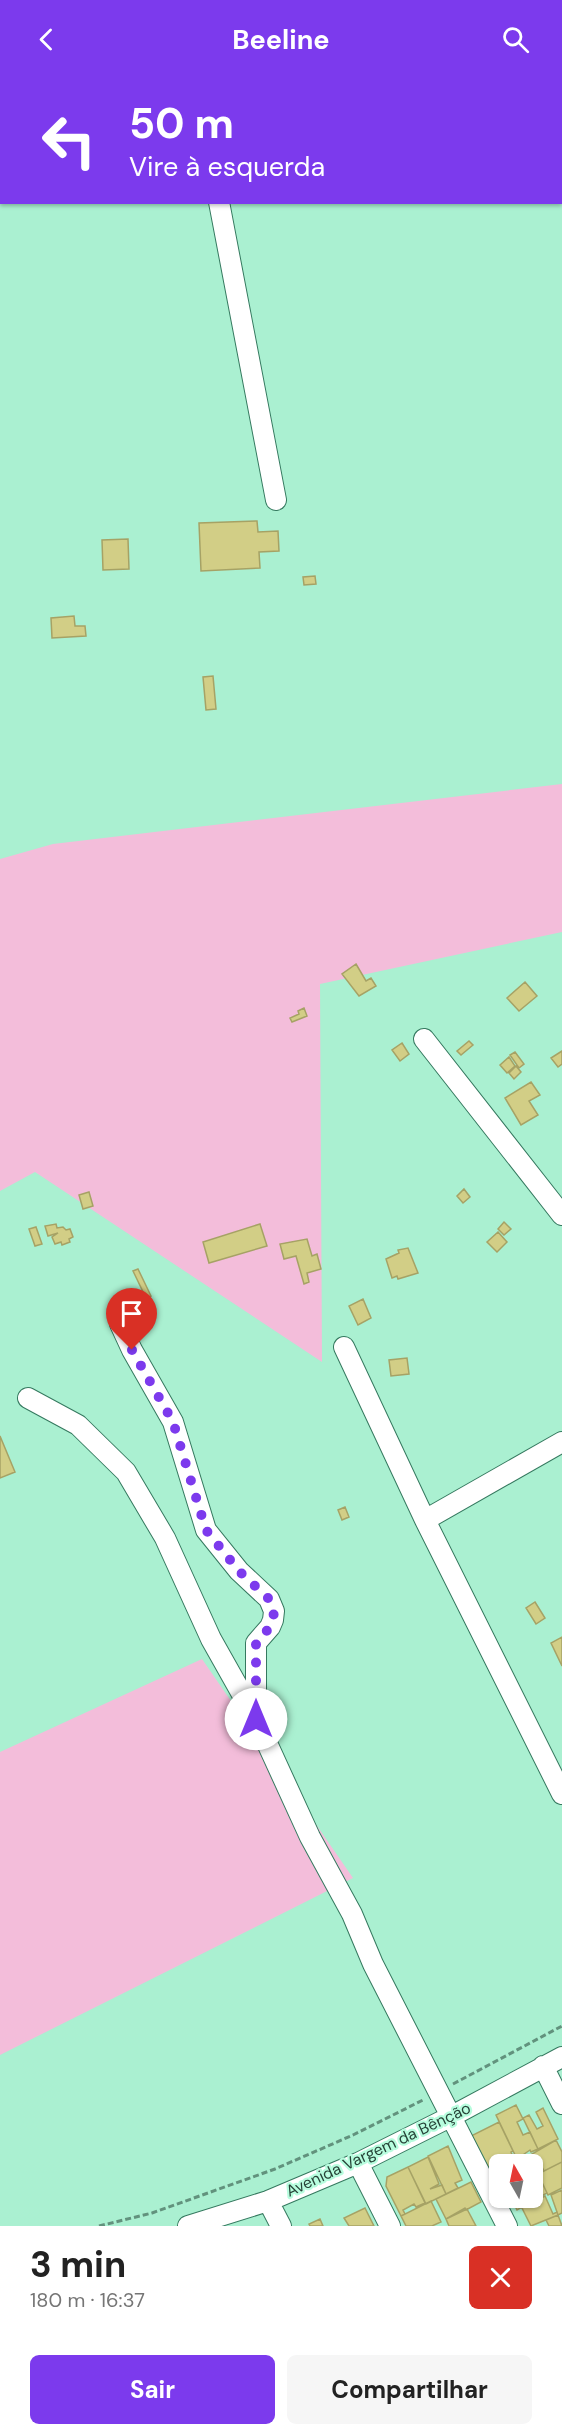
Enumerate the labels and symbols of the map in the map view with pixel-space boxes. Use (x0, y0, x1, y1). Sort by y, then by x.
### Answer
pin (106, 1288, 157, 1350)
position arrow (224, 1687, 288, 1751)
street label: Avenida Vargem da Bênção (282, 2097, 474, 2202)
north arrow (489, 2154, 543, 2208)

